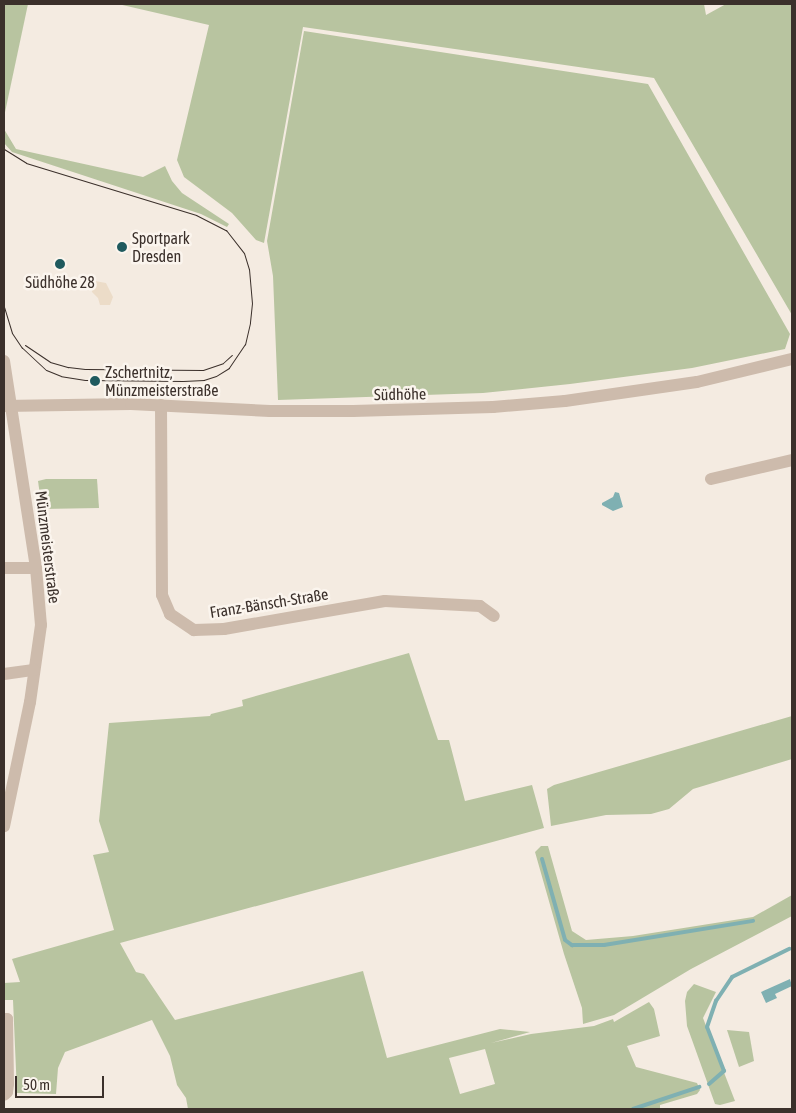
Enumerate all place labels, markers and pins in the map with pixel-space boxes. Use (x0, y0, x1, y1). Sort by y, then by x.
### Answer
place label: Sportpark Dresden (132, 228, 190, 266)
marker: Sportpark Dresden (116, 241, 128, 253)
marker: Südhöhe 28 (54, 258, 66, 270)
place label: Südhöhe 28 (25, 272, 95, 292)
place label: Zschertnitz, Münzmeisterstraße (105, 362, 218, 400)
marker: Zschertnitz, Münzmeisterstraße (89, 375, 101, 387)

